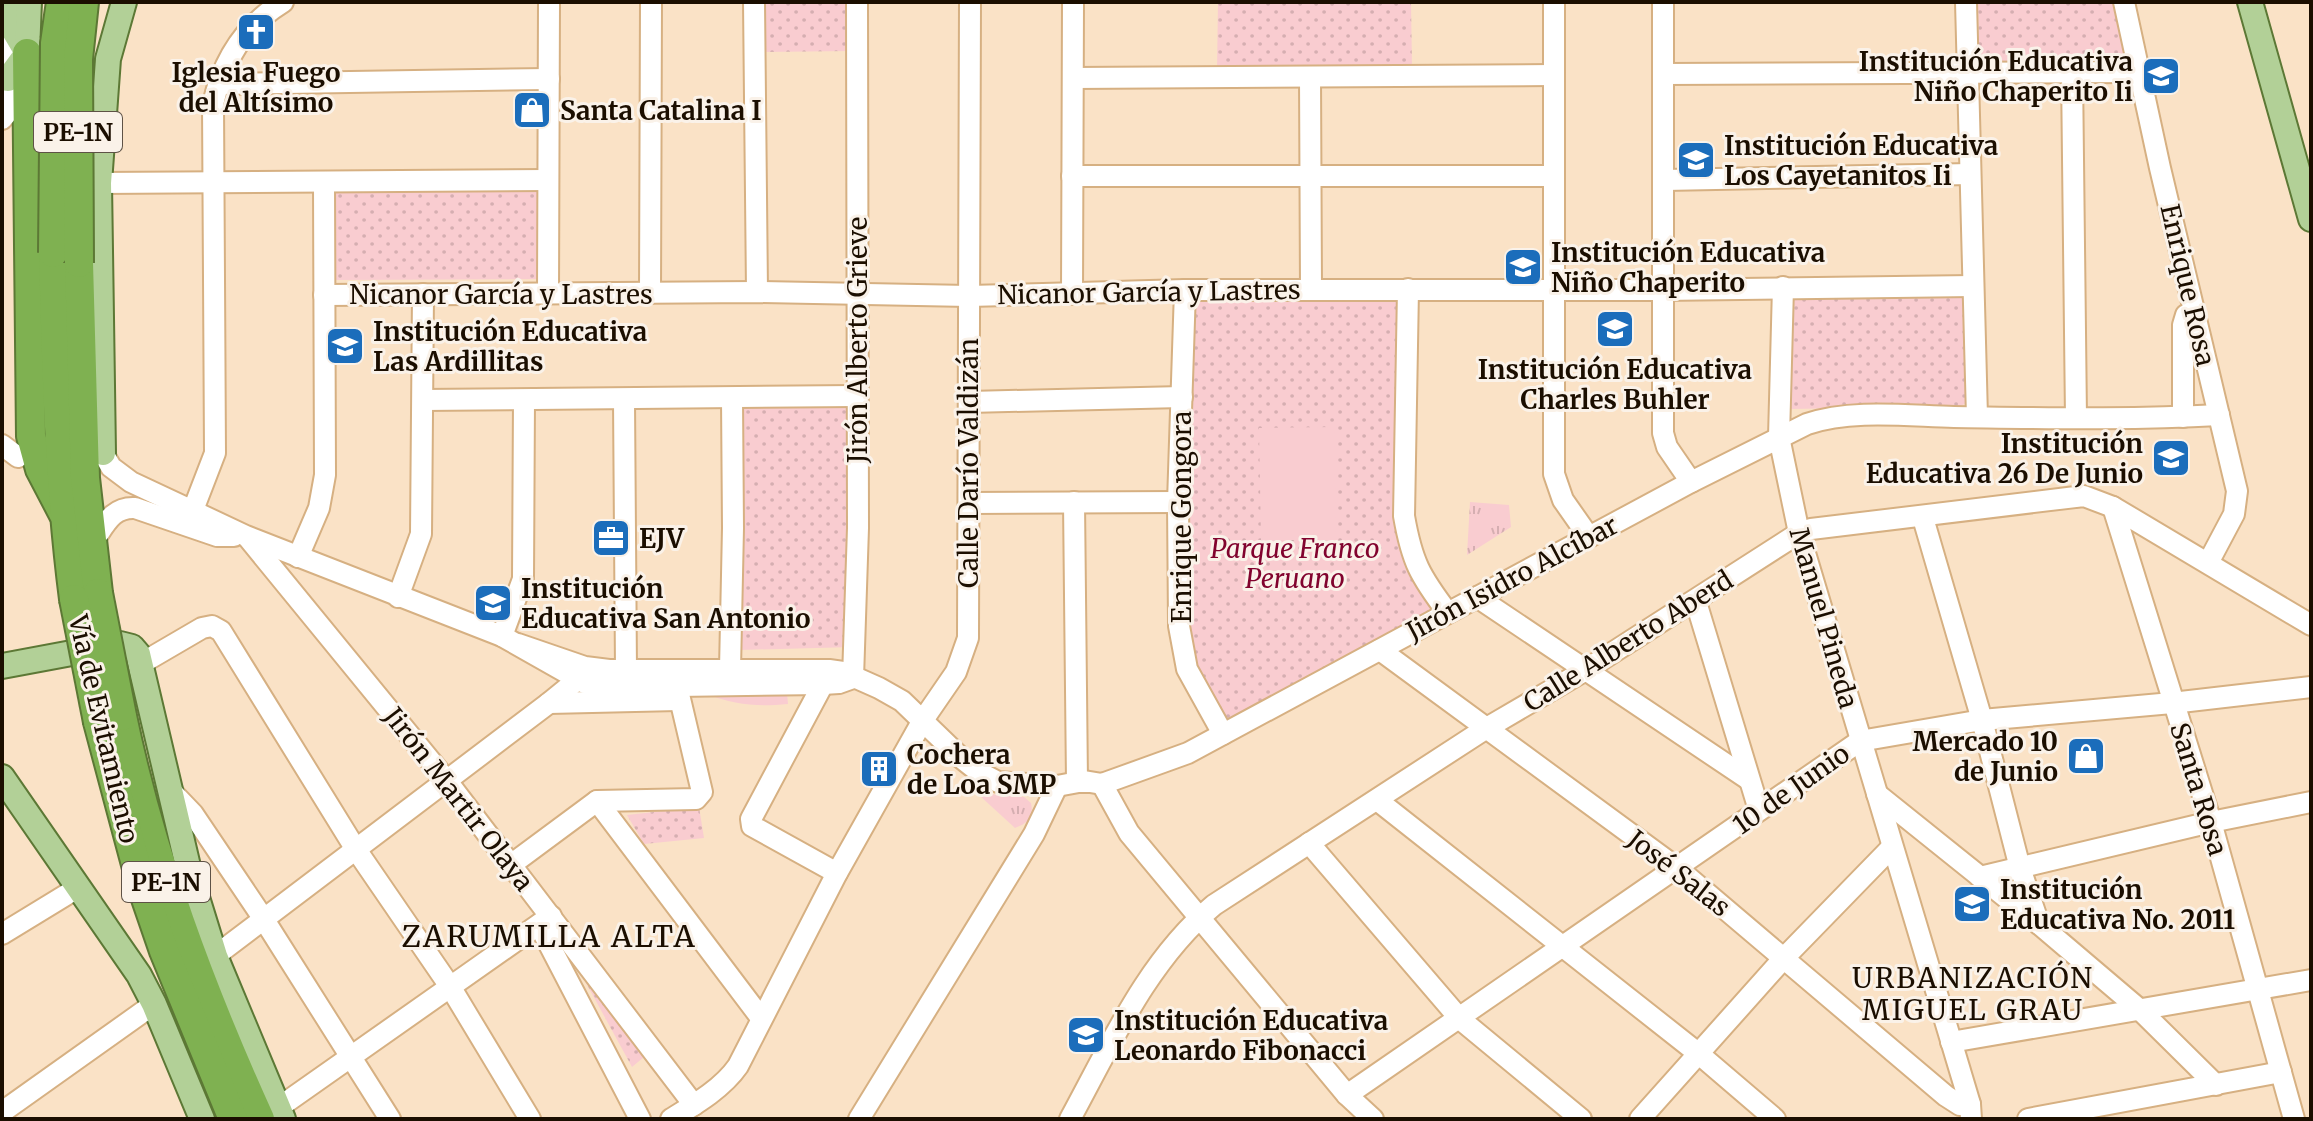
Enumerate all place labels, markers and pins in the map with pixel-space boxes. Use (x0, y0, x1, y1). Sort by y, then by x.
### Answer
church icon: Iglesia Fuego del Altísimo (235, 11, 277, 53)
place label: Institución Educativa Niño Chaperito Ii (1859, 45, 2133, 108)
school or university icon: Institución Educativa Niño Chaperito Ii (2140, 55, 2182, 97)
place label: Iglesia Fuego del Altísimo (171, 56, 341, 119)
shop icon: Santa Catalina I (511, 89, 553, 131)
place label: Santa Catalina I (560, 94, 762, 127)
place label: Institución Educativa Los Cayetanitos Ii (1724, 129, 1998, 192)
school or university icon: Institución Educativa Los Cayetanitos Ii (1675, 139, 1717, 181)
place label: Institución Educativa Niño Chaperito (1551, 236, 1825, 299)
school or university icon: Institución Educativa Niño Chaperito (1502, 246, 1544, 288)
school or university icon: Institución Educativa Charles Buhler (1594, 308, 1636, 350)
place label: Institución Educativa Las Ardillitas (373, 315, 647, 378)
school or university icon: Institución Educativa Las Ardillitas (324, 325, 366, 367)
place label: Institución Educativa Charles Buhler (1478, 353, 1752, 416)
place label: Institución Educativa 26 De Junio (1866, 427, 2143, 490)
school or university icon: Institución Educativa 26 De Junio (2150, 437, 2192, 479)
office icon: EJV (590, 517, 632, 559)
place label: EJV (639, 522, 685, 555)
place label: Institución Educativa San Antonio (521, 572, 810, 635)
school or university icon: Institución Educativa San Antonio (472, 582, 514, 624)
place label: Mercado 10 de Junio (1912, 725, 2058, 788)
shop icon: Mercado 10 de Junio (2065, 735, 2107, 777)
place label: Cochera de Loa SMP (907, 738, 1056, 801)
building icon: Cochera de Loa SMP (858, 748, 900, 790)
place label: Institución Educativa No. 2011 (2000, 873, 2235, 936)
school or university icon: Institución Educativa No. 2011 (1951, 883, 1993, 925)
place label: Institución Educativa Leonardo Fibonacci (1114, 1004, 1388, 1067)
school or university icon: Institución Educativa Leonardo Fibonacci (1065, 1014, 1107, 1056)

